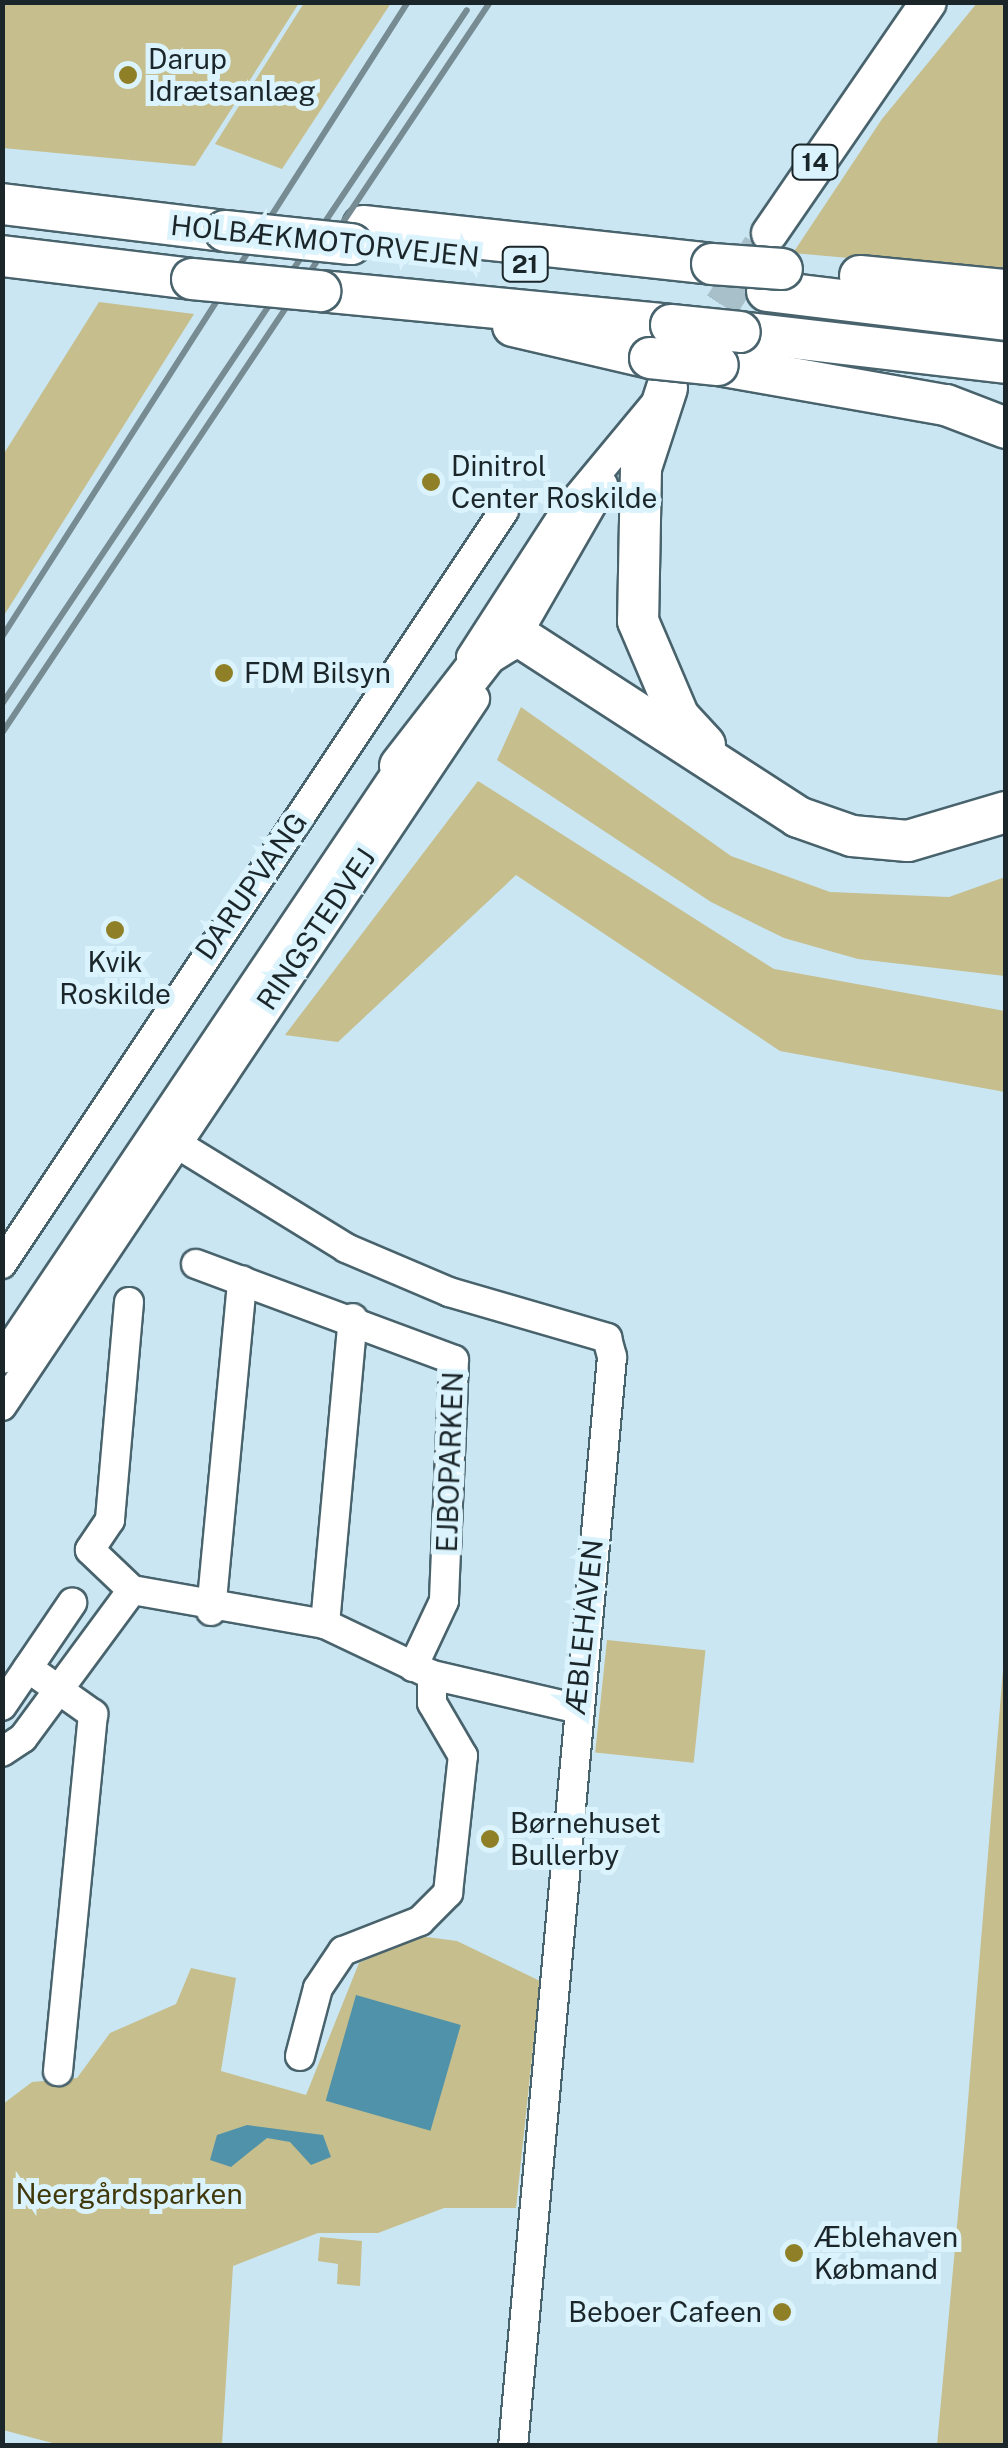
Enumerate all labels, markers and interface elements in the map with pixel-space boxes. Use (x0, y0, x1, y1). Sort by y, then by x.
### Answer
place label: Darup Idrætsanlæg (148, 42, 316, 108)
marker: Darup Idrætsanlæg (117, 64, 139, 86)
road number: 14 (790, 142, 840, 182)
street label: HOLBÆKMOTORVEJEN (169, 208, 481, 274)
road number: 21 (500, 244, 550, 284)
place label: Dinitrol Center Roskilde (451, 449, 657, 515)
marker: Dinitrol Center Roskilde (420, 471, 442, 493)
place label: FDM Bilsyn (244, 656, 391, 690)
marker: FDM Bilsyn (213, 662, 235, 684)
street label: DARUPVANG (188, 806, 314, 966)
street label: RINGSTEDVEJ (250, 842, 382, 1016)
marker: Kvik Roskilde (104, 919, 126, 941)
place label: Kvik Roskilde (59, 945, 171, 1011)
street label: EJBOPARKEN (430, 1371, 470, 1553)
street label: ÆBLEHAVEN (558, 1538, 610, 1716)
place label: Børnehuset Bullerby (510, 1806, 661, 1872)
marker: Børnehuset Bullerby (479, 1828, 501, 1850)
park label: Neergårdsparken (15, 2177, 243, 2211)
place label: Æblehaven Købmand (814, 2220, 958, 2286)
marker: Æblehaven Købmand (783, 2242, 805, 2264)
place label: Beboer Cafeen (568, 2295, 762, 2329)
marker: Beboer Cafeen (771, 2301, 793, 2323)

